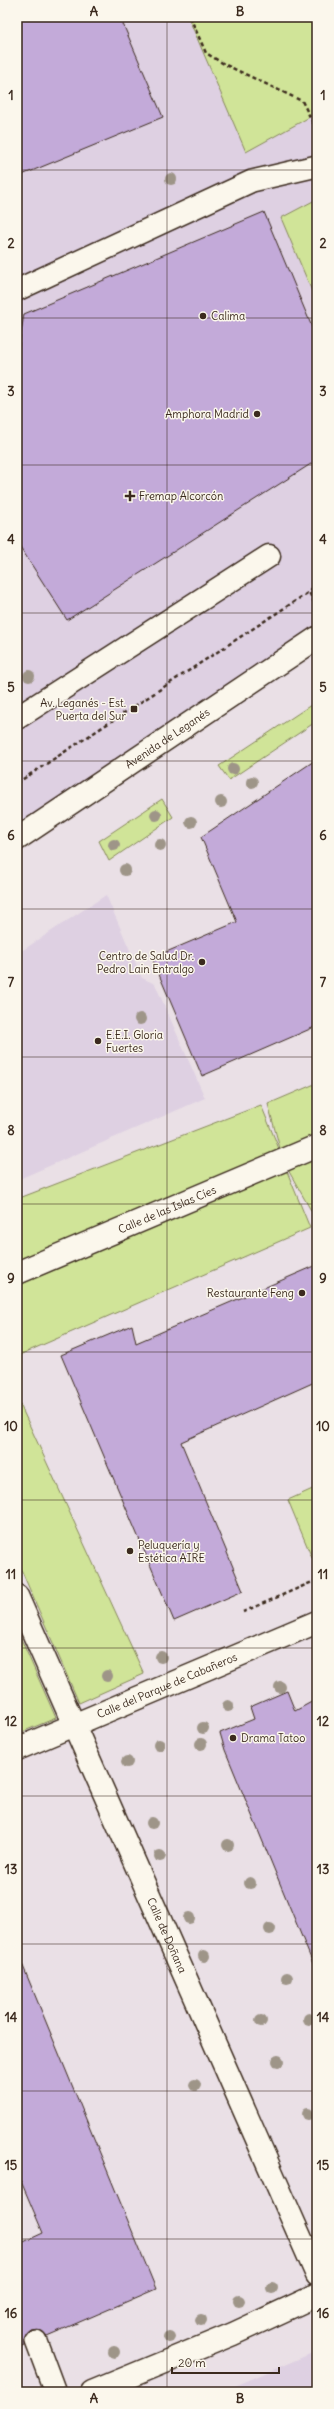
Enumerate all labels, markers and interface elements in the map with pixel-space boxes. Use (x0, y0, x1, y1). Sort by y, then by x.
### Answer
text: A (90, 3, 99, 20)
text: B (236, 3, 245, 20)
text: 1 (8, 87, 14, 104)
text: 1 (320, 87, 326, 104)
text: 2 (7, 235, 15, 252)
text: 2 (319, 235, 327, 252)
place label: Calima (211, 309, 245, 323)
marker: Calima (198, 311, 208, 321)
text: 3 (7, 383, 15, 400)
text: 3 (319, 383, 327, 400)
place label: Amphora Madrid (165, 407, 250, 421)
marker: Amphora Madrid (252, 409, 262, 419)
place label: Fremap Alcorcón (139, 489, 223, 503)
marker: Fremap Alcorcón (124, 490, 136, 502)
text: 4 (7, 531, 15, 548)
text: 4 (319, 531, 327, 548)
text: 5 (7, 679, 15, 696)
text: 5 (319, 679, 327, 696)
place label: Av. Leganés - Est. Puerta del Sur (40, 696, 126, 723)
marker: Av. Leganés - Est. Puerta del Sur (129, 704, 139, 714)
street label: Avenida de Leganés (122, 705, 212, 772)
text: 6 (7, 827, 15, 844)
text: 6 (319, 827, 327, 844)
place label: Centro de Salud Dr. Pedro Lain Entralgo (97, 949, 194, 976)
marker: Centro de Salud Dr. Pedro Lain Entralgo (197, 957, 207, 967)
text: 7 (8, 974, 15, 991)
text: 7 (320, 974, 327, 991)
place label: E.E.I. Gloria Fuertes (106, 1028, 163, 1055)
marker: E.E.I. Gloria Fuertes (93, 1036, 103, 1046)
text: 8 (7, 1122, 15, 1139)
text: 8 (319, 1122, 327, 1139)
street label: Calle de las Islas Cíes (116, 1183, 218, 1236)
text: 9 (7, 1270, 15, 1287)
text: 9 (319, 1270, 327, 1287)
place label: Restaurante Feng (207, 1286, 294, 1300)
marker: Restaurante Feng (297, 1288, 307, 1298)
text: 10 (4, 1418, 18, 1435)
text: 10 (316, 1418, 330, 1435)
place label: Peluquería y Estética AIRE (138, 1538, 205, 1565)
marker: Peluquería y Estética AIRE (125, 1546, 135, 1556)
text: 11 (6, 1566, 16, 1583)
text: 11 (318, 1566, 328, 1583)
street label: Calle del Parque de Cabañeros (95, 1650, 239, 1721)
text: 12 (5, 1713, 17, 1730)
text: 12 (317, 1713, 329, 1730)
place label: Drama Tatoo (241, 1731, 305, 1745)
marker: Drama Tatoo (228, 1733, 238, 1743)
text: 13 (5, 1861, 17, 1878)
text: 13 (317, 1861, 329, 1878)
street label: Calle de Doñana (144, 1895, 190, 1975)
text: 14 (5, 2009, 18, 2026)
text: 14 (317, 2009, 330, 2026)
text: 15 (5, 2157, 18, 2174)
text: 15 (317, 2157, 330, 2174)
text: 16 (5, 2305, 18, 2322)
text: 16 (317, 2305, 330, 2322)
scale bar (172, 2349, 279, 2375)
text: 20 m (178, 2355, 206, 2370)
text: A (90, 2390, 99, 2407)
text: B (236, 2390, 245, 2407)

